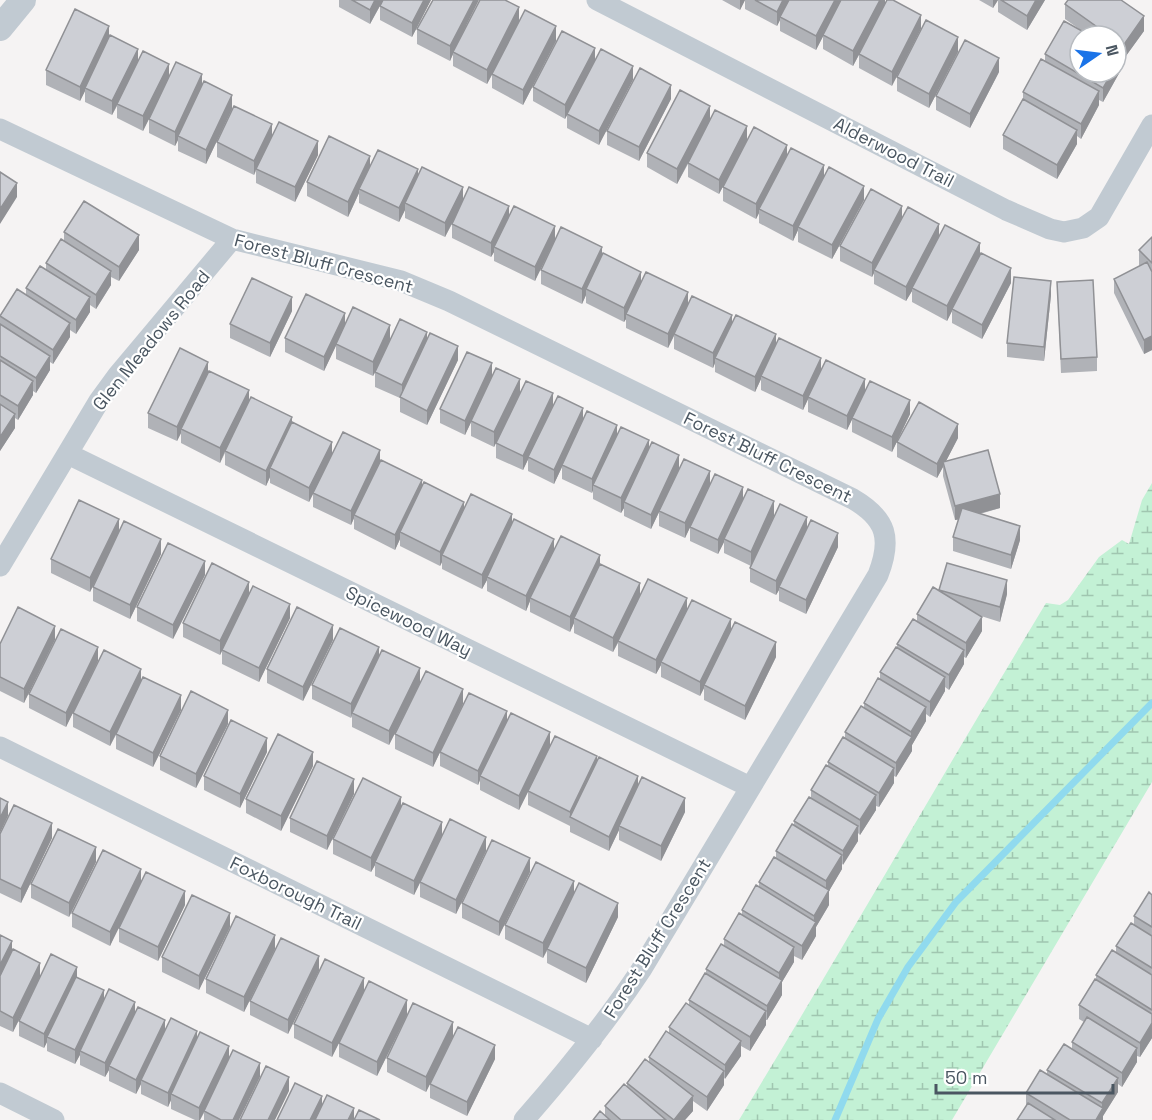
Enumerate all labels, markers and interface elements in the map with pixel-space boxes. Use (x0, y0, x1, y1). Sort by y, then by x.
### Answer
north arrow (1068, 24, 1128, 84)
text: N (1101, 43, 1124, 58)
street label: Alderwood Trail (830, 112, 958, 192)
street label: Forest Bluff Crescent (232, 228, 416, 298)
street label: Glen Meadows Road (87, 265, 215, 415)
street label: Forest Bluff Crescent (680, 406, 856, 508)
street label: Spicewood Way (342, 581, 476, 661)
street label: Foxborough Trail (226, 851, 366, 935)
street label: Forest Bluff Crescent (598, 854, 716, 1022)
scale bar (936, 1057, 1113, 1095)
text: 50 m (945, 1066, 987, 1089)

